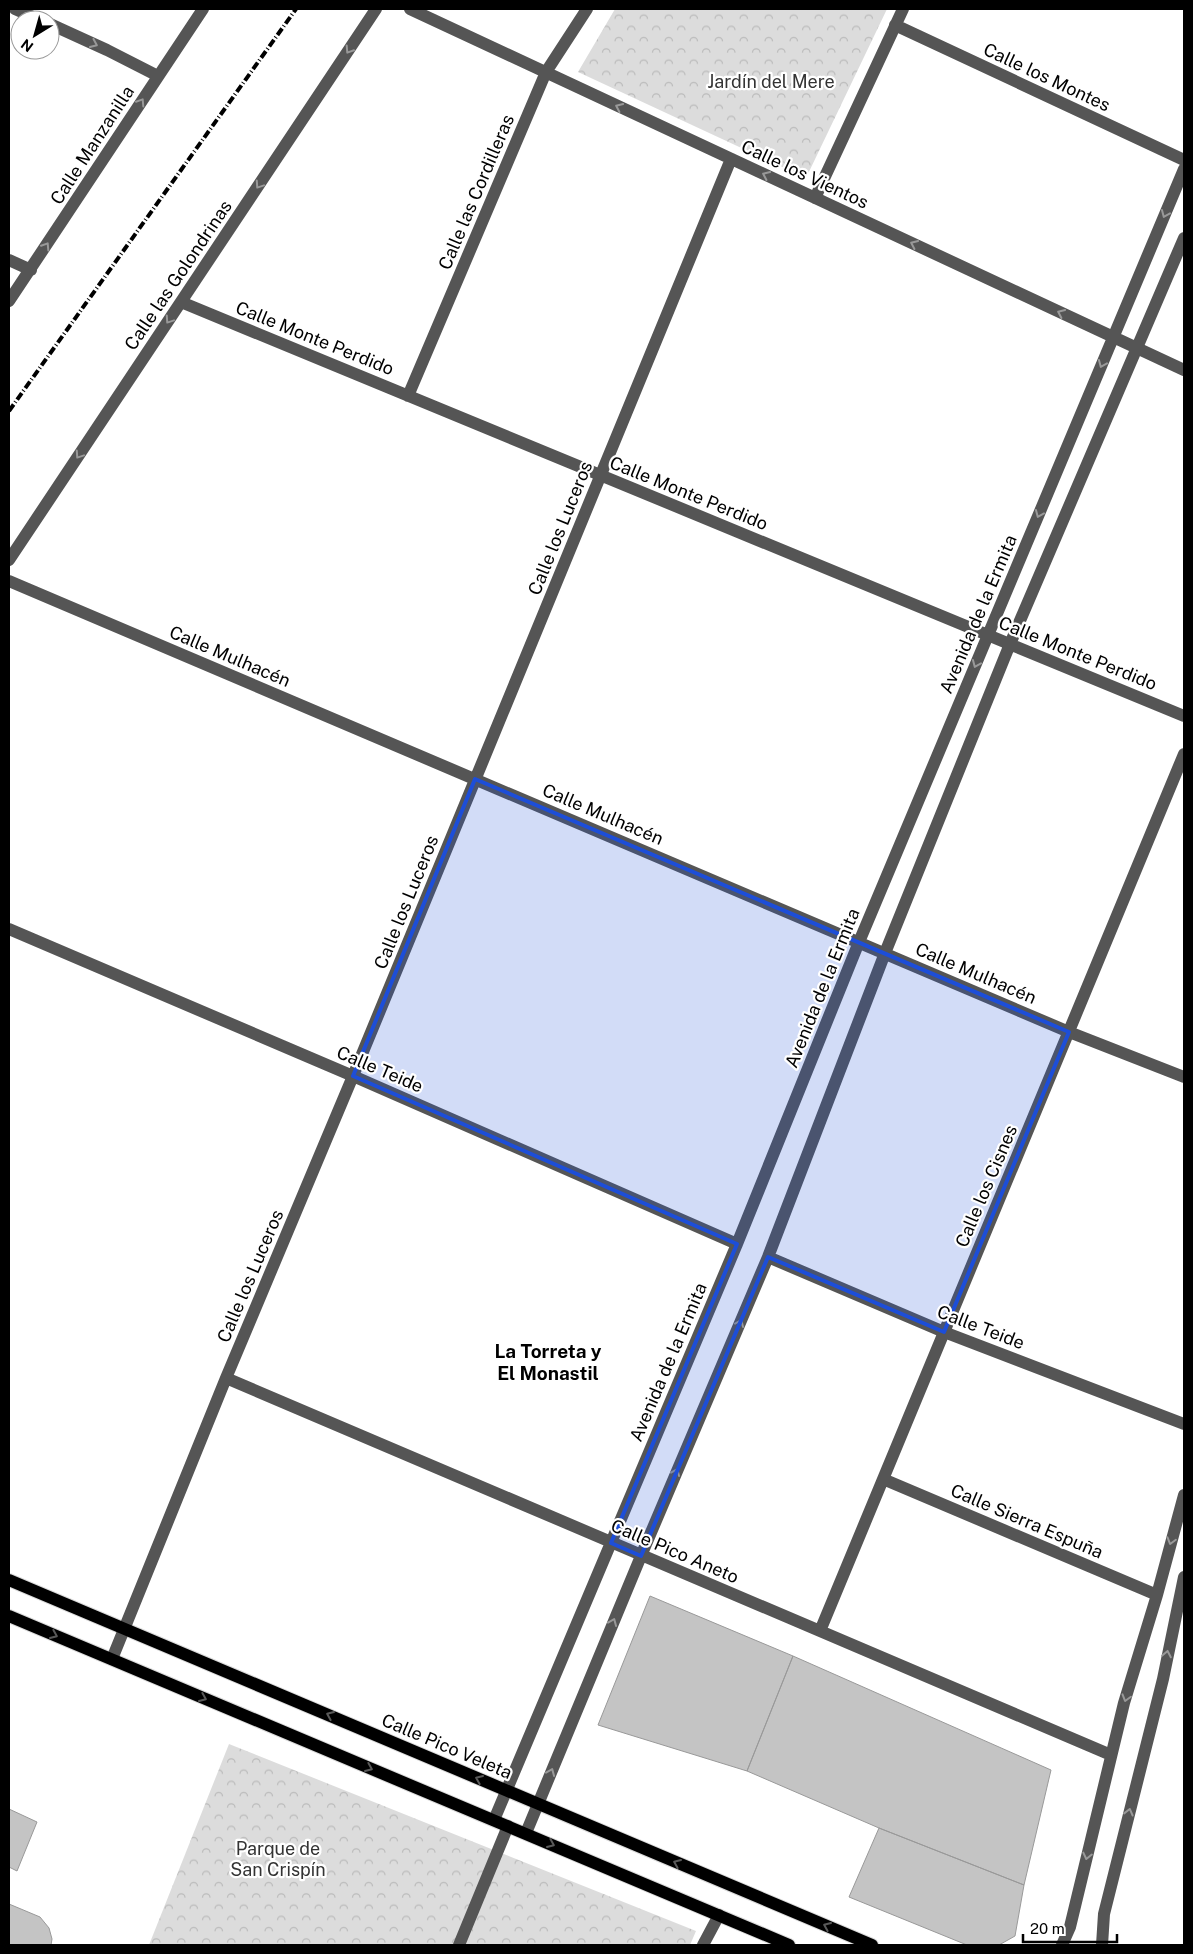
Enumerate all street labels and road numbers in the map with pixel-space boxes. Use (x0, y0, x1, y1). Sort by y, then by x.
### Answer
street label: Calle los Montes (980, 38, 1114, 116)
street label: Calle Manzanilla (46, 82, 138, 208)
street label: Calle las Cordilleras (434, 111, 518, 273)
street label: Calle los Vientos (738, 135, 872, 213)
street label: Calle las Golondrinas (120, 196, 236, 354)
street label: Calle Monte Perdido (233, 297, 397, 379)
street label: Calle Monte Perdido (607, 452, 771, 534)
street label: Calle los Luceros (524, 458, 596, 598)
street label: Avenida de la Ermita (935, 532, 1021, 696)
street label: Calle Monte Perdido (996, 612, 1160, 694)
street label: Calle Mulhacén (166, 621, 294, 691)
street label: Calle Mulhacén (539, 779, 667, 849)
street label: Calle los Luceros (370, 832, 442, 972)
street label: Avenida de la Ermita (780, 905, 864, 1071)
street label: Calle Mulhacén (912, 938, 1040, 1008)
street label: Calle Teide (334, 1041, 426, 1097)
street label: Calle los Cisnes (951, 1122, 1021, 1250)
street label: Calle los Luceros (213, 1206, 287, 1346)
street label: Avenida de la Ermita (625, 1280, 711, 1444)
street label: Calle Teide (934, 1301, 1028, 1353)
street label: Calle Sierra Espuña (948, 1479, 1106, 1563)
street label: Calle Pico Aneto (608, 1515, 742, 1587)
street label: Calle Pico Veleta (379, 1709, 515, 1783)

